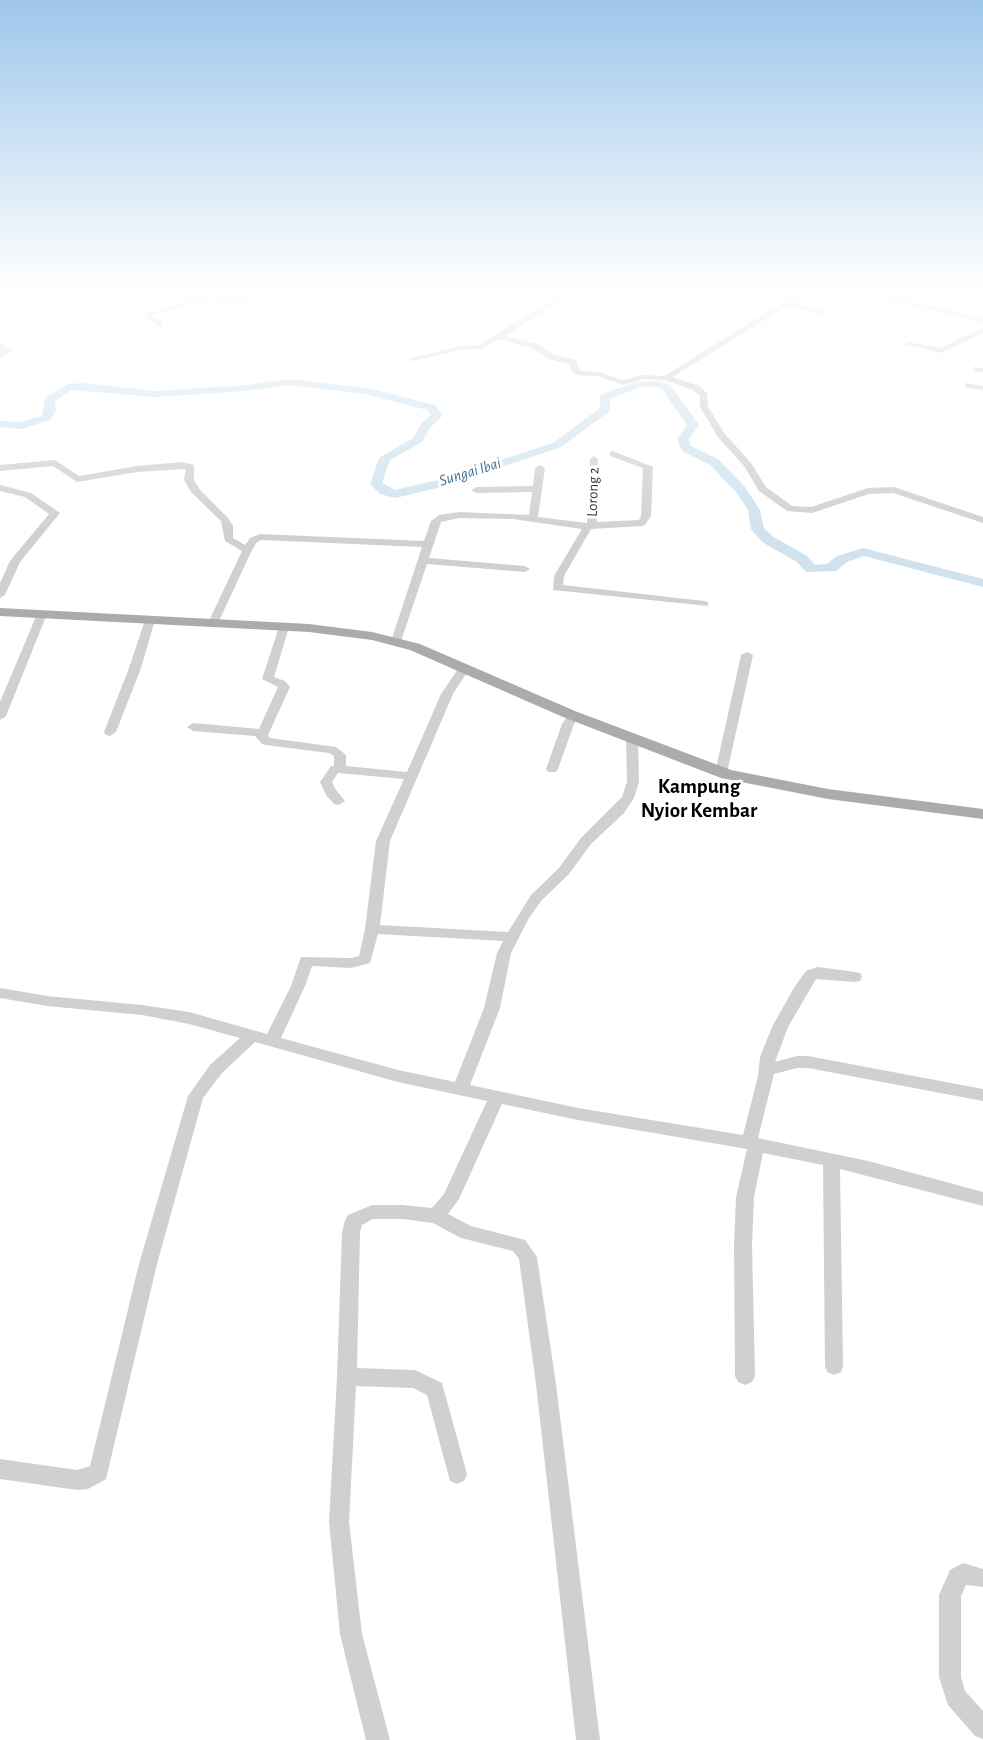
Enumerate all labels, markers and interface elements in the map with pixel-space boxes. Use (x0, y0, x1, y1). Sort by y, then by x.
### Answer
water label: Sungai Ibai (437, 453, 503, 491)
street label: Lorong 2 (583, 467, 603, 517)
district label: Kampung Nyior Kembar (641, 774, 757, 824)

